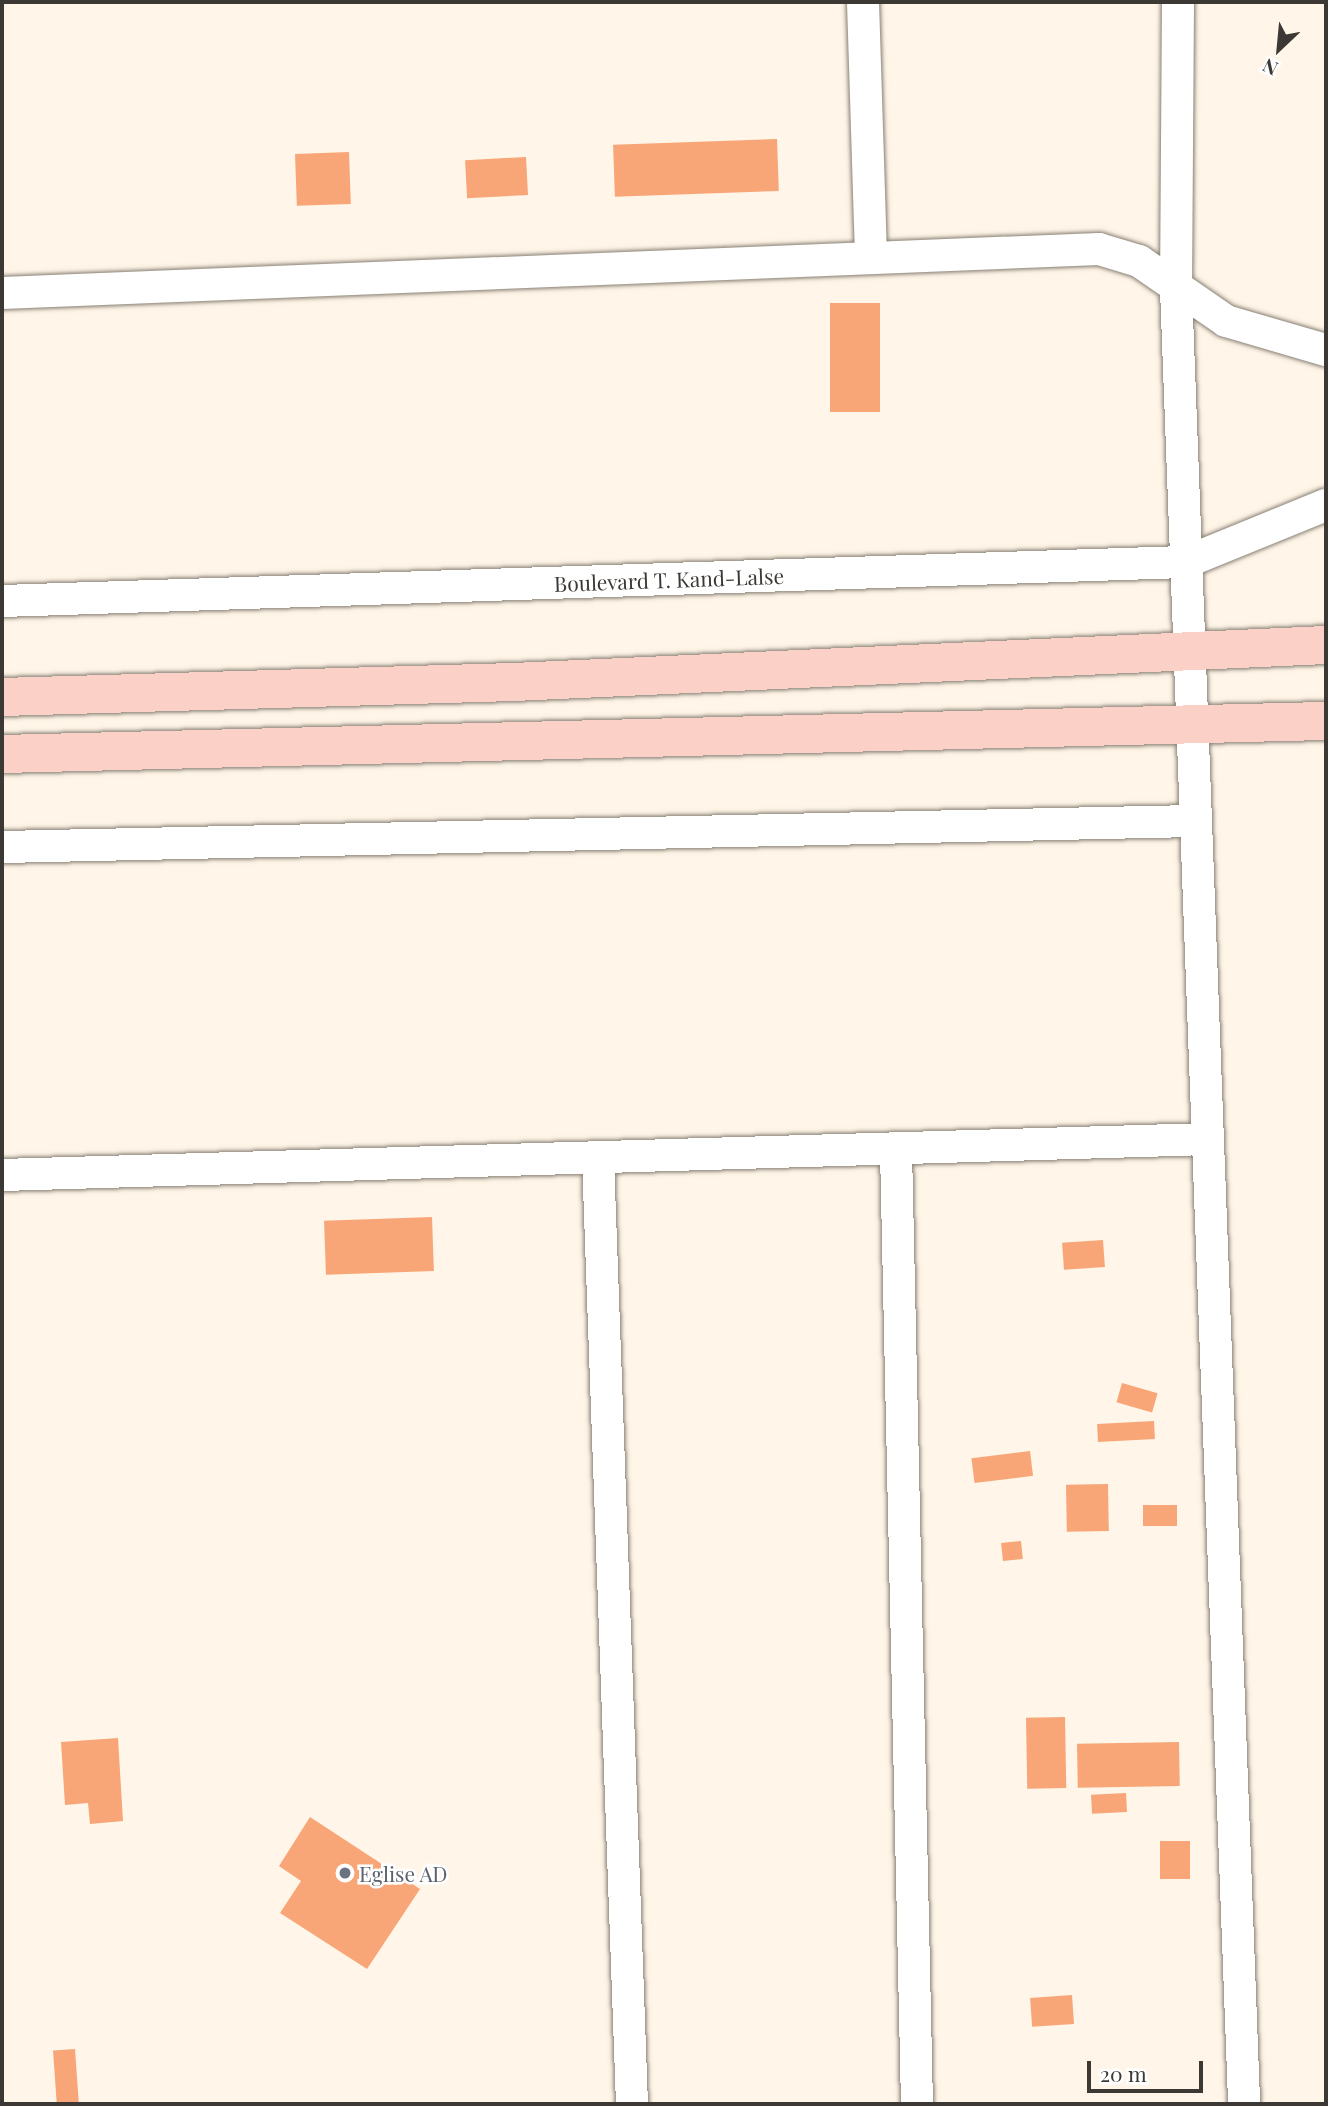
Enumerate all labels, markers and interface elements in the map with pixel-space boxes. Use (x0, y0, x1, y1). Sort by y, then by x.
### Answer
north arrow (1244, 14, 1314, 84)
text: N (1258, 53, 1282, 83)
street label: Boulevard T. Kand-Lalse (553, 562, 785, 596)
place label: Eglise AD (359, 1860, 448, 1886)
marker: Eglise AD (337, 1865, 353, 1881)
scale bar (1090, 2046, 1206, 2090)
text: 20 m (1100, 2059, 1147, 2087)

